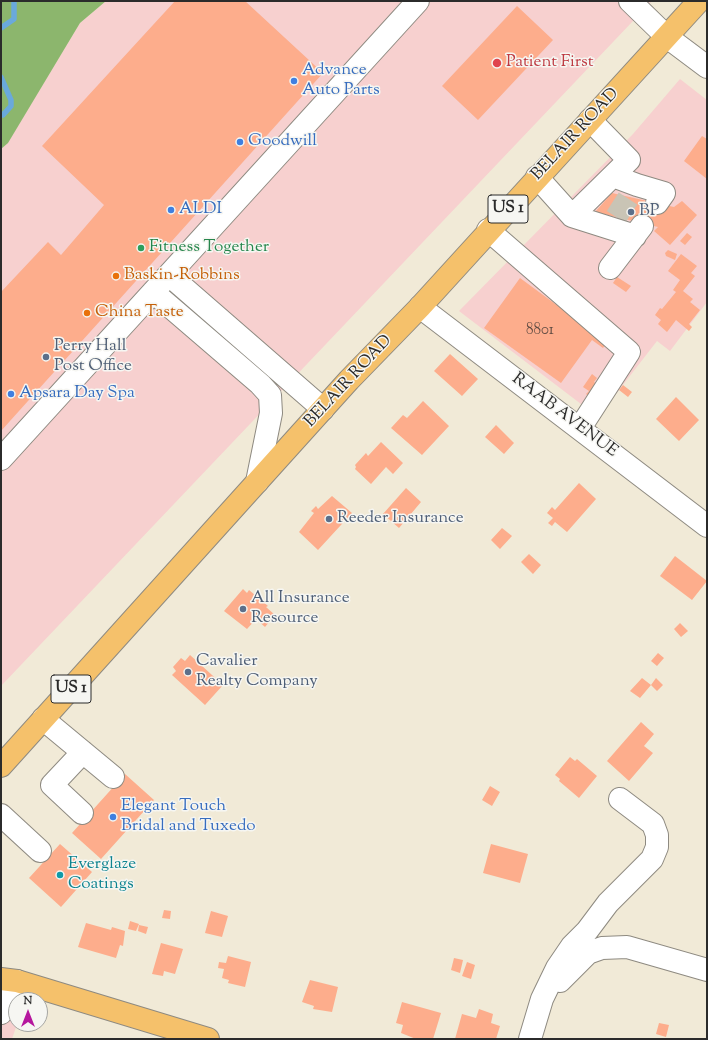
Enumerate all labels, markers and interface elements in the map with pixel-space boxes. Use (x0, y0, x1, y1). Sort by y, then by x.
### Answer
place label: Patient First (506, 53, 594, 73)
marker: Patient First (491, 57, 503, 69)
place label: Advance Auto Parts (302, 61, 380, 101)
marker: Advance Auto Parts (289, 76, 299, 86)
street label: BELAIR ROAD (528, 84, 624, 186)
place label: Goodwill (248, 132, 317, 152)
marker: Goodwill (235, 137, 245, 147)
road number: US 1 (488, 195, 528, 223)
place label: ALDI (179, 200, 222, 220)
place label: BP (639, 202, 659, 222)
marker: ALDI (166, 205, 176, 215)
marker: BP (626, 207, 636, 217)
place label: Fitness Together (149, 238, 269, 258)
marker: Fitness Together (136, 243, 146, 253)
place label: Baskin-Robbins (124, 266, 240, 286)
marker: Baskin-Robbins (111, 271, 121, 281)
place label: China Taste (95, 303, 184, 323)
marker: China Taste (82, 308, 92, 318)
house number: 8801 (526, 322, 554, 340)
street label: BELAIR ROAD (301, 331, 397, 433)
place label: Perry Hall Post Office (54, 337, 132, 377)
marker: Perry Hall Post Office (41, 352, 51, 362)
street label: RAAB AVENUE (507, 370, 621, 462)
place label: Apsara Day Spa (19, 384, 135, 404)
marker: Apsara Day Spa (6, 389, 16, 399)
place label: Reeder Insurance (337, 509, 464, 529)
marker: Reeder Insurance (324, 514, 334, 524)
place label: All Insurance Resource (251, 589, 350, 629)
marker: All Insurance Resource (238, 604, 248, 614)
place label: Cavalier Realty Company (196, 652, 318, 692)
marker: Cavalier Realty Company (183, 667, 193, 677)
road number: US 1 (51, 675, 91, 703)
place label: Elegant Touch Bridal and Tuxedo (121, 797, 256, 837)
marker: Elegant Touch Bridal and Tuxedo (108, 812, 118, 822)
place label: Everglaze Coatings (68, 855, 136, 895)
marker: Everglaze Coatings (55, 870, 65, 880)
north arrow (8, 992, 48, 1032)
text: N (24, 993, 32, 1009)

